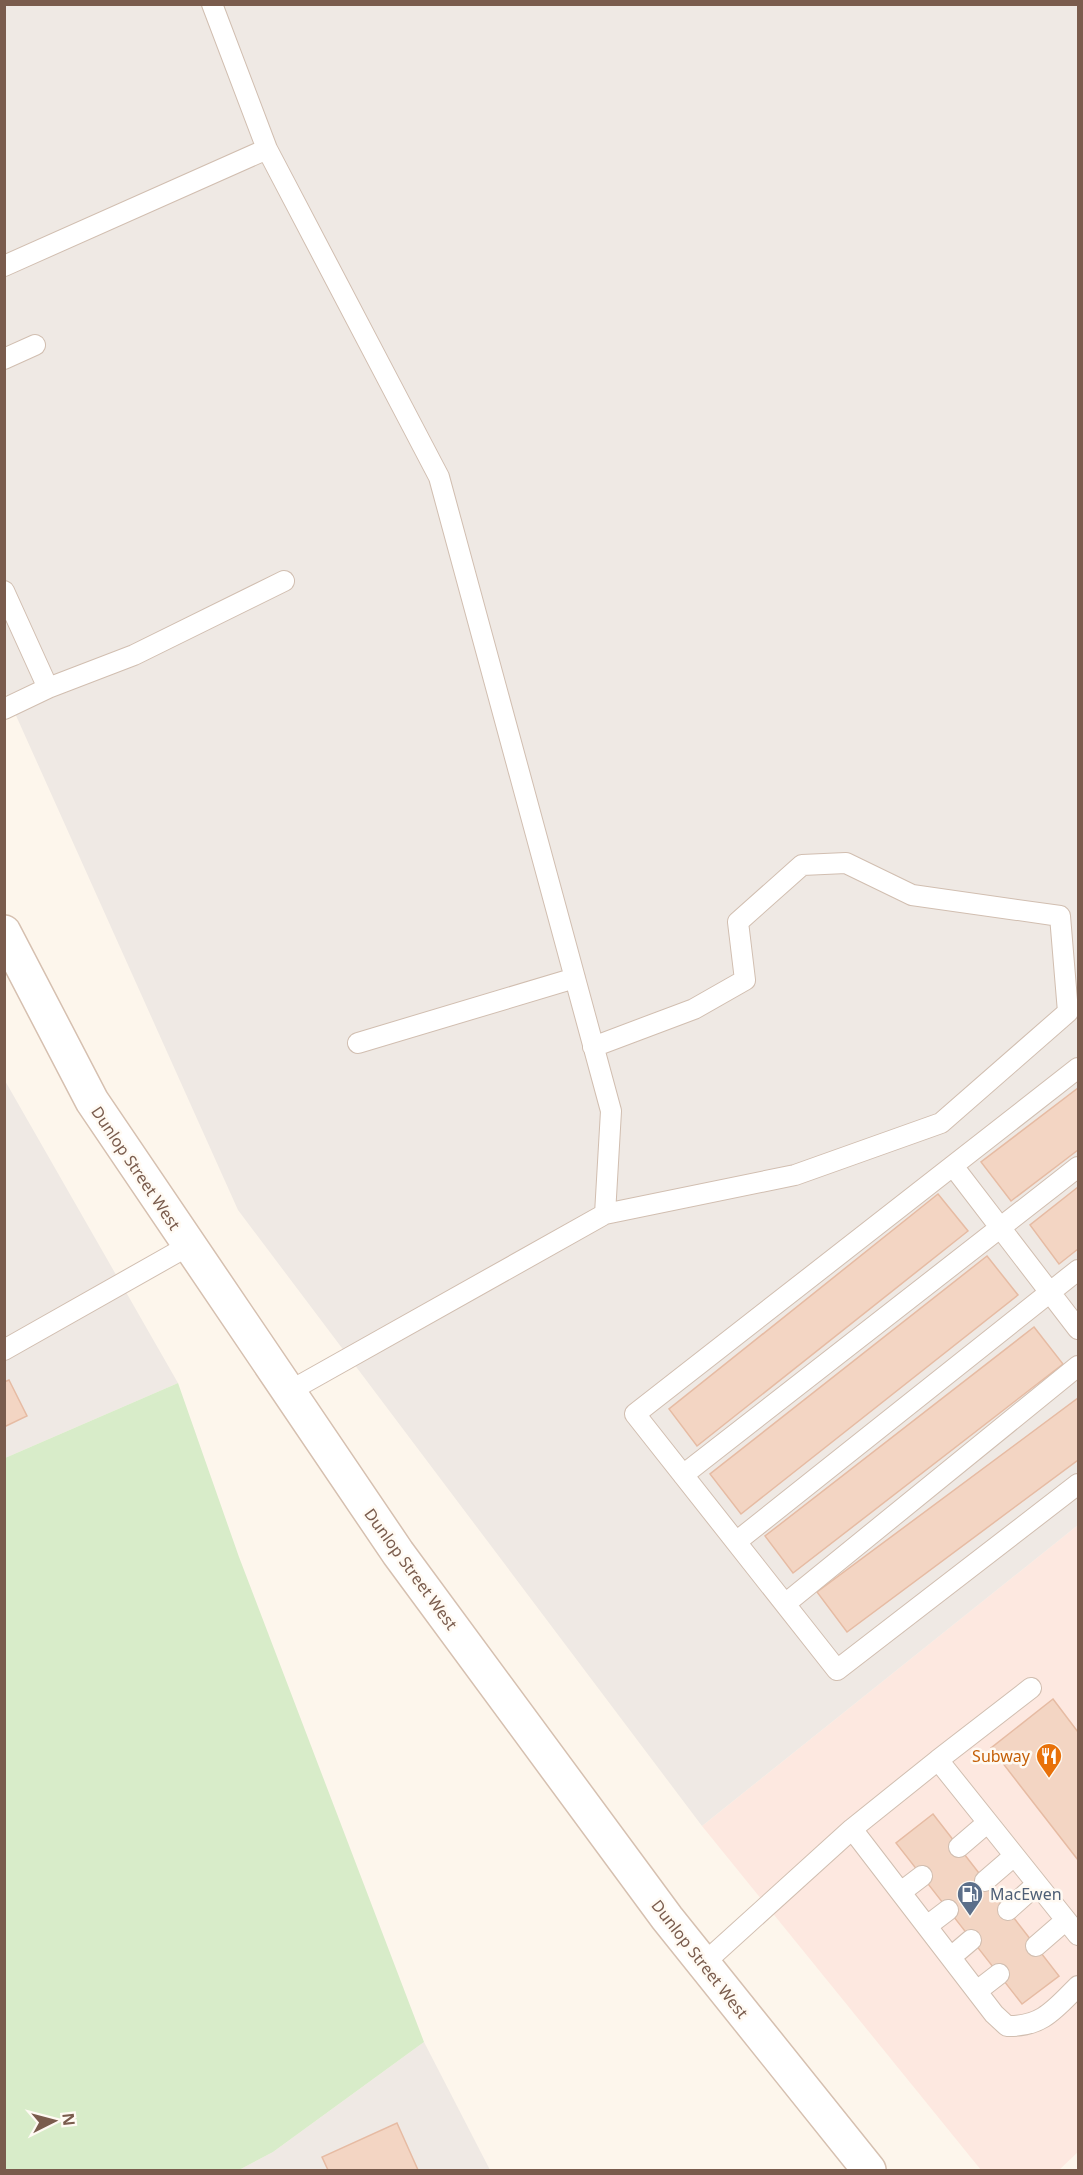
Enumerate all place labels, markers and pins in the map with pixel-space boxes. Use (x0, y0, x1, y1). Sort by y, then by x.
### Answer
restaurant icon: Subway (1034, 1741, 1064, 1779)
place label: Subway (972, 1745, 1031, 1767)
fuel station icon: MacEwen (955, 1879, 985, 1917)
place label: MacEwen (990, 1883, 1062, 1905)

